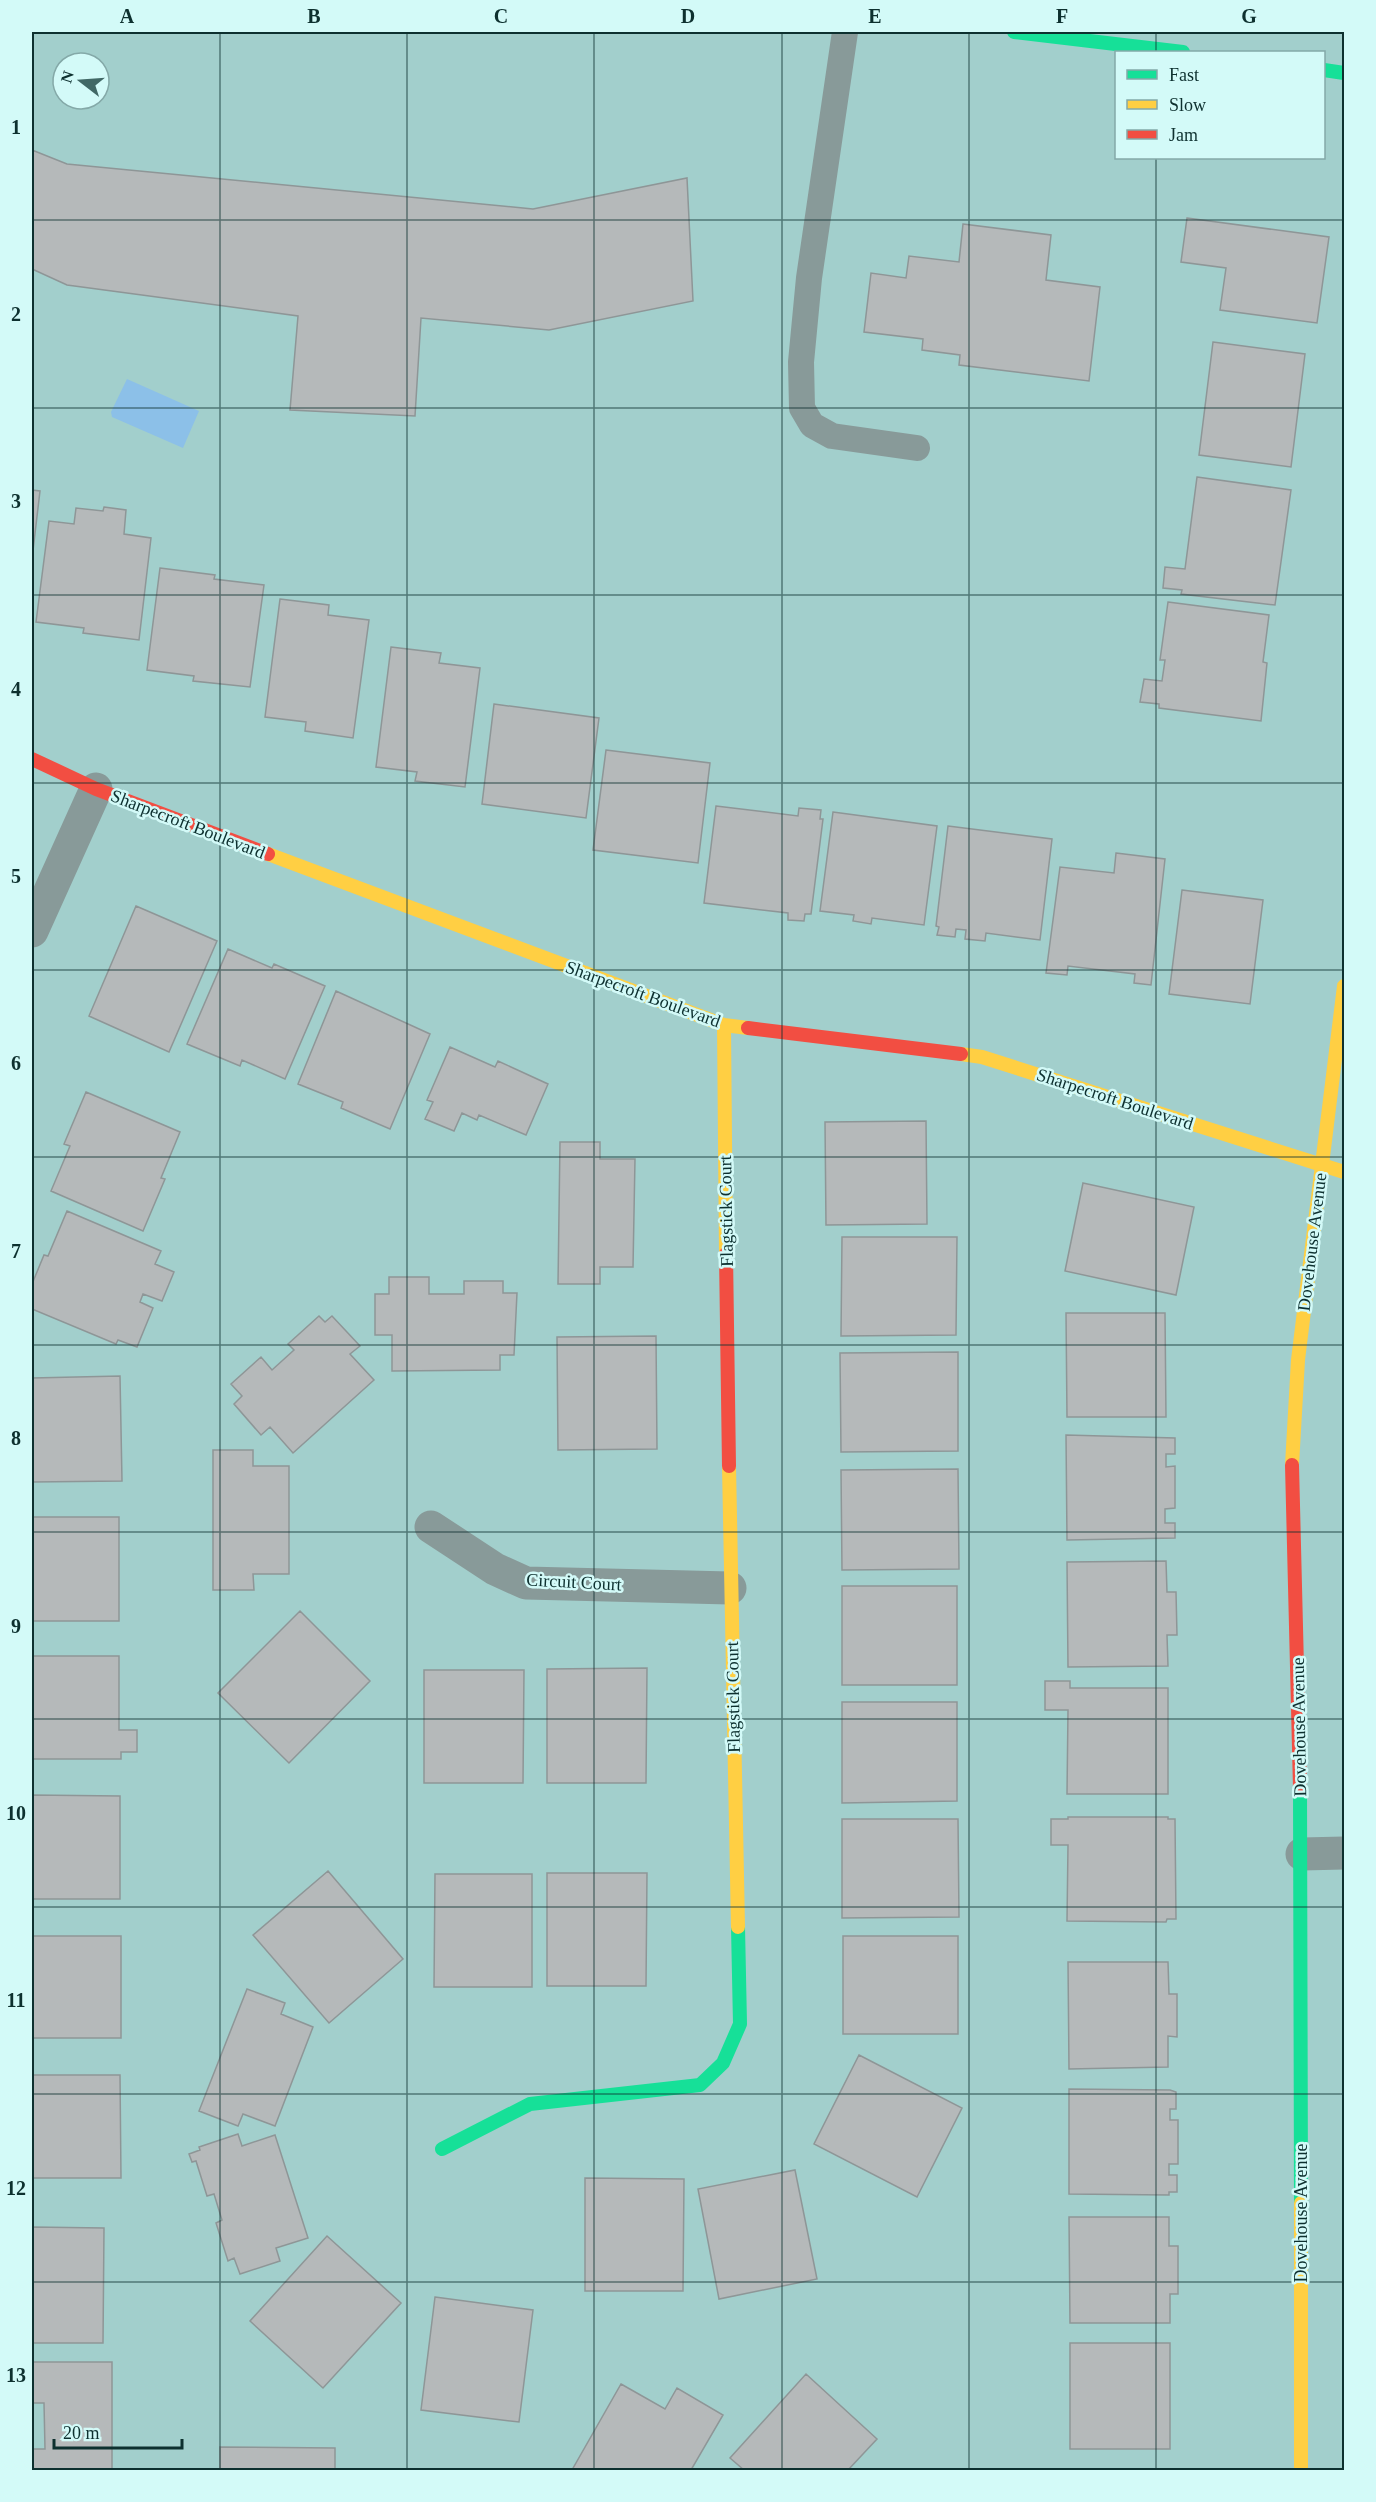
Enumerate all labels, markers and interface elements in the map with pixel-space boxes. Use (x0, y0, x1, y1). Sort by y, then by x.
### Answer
text: A (120, 5, 135, 27)
text: B (307, 5, 321, 27)
text: C (494, 5, 508, 27)
text: D (681, 5, 695, 27)
text: E (868, 5, 882, 27)
text: F (1056, 5, 1068, 27)
text: G (1241, 5, 1257, 27)
north arrow (51, 51, 111, 111)
legend (1115, 51, 1325, 159)
text: Fast (1169, 65, 1199, 85)
text: N (57, 68, 77, 85)
text: Slow (1169, 95, 1206, 115)
text: 1 (11, 116, 21, 138)
text: Jam (1169, 125, 1198, 145)
text: 2 (11, 303, 21, 325)
text: 3 (11, 490, 21, 512)
text: 4 (11, 678, 21, 700)
street label: Sharpecroft Boulevard (108, 785, 268, 863)
text: 5 (11, 865, 21, 887)
street label: Sharpecroft Boulevard (563, 957, 723, 1031)
text: 6 (11, 1052, 21, 1074)
street label: Sharpecroft Boulevard (1034, 1064, 1196, 1134)
street label: Flagstick Court (715, 1155, 737, 1267)
street label: Dovehouse Avenue (1294, 1172, 1330, 1312)
text: 7 (11, 1240, 21, 1262)
text: 8 (11, 1427, 21, 1449)
street label: Circuit Court (526, 1570, 622, 1594)
text: 9 (11, 1615, 21, 1637)
street label: Flagstick Court (722, 1641, 744, 1753)
street label: Dovehouse Avenue (1288, 1657, 1310, 1797)
text: 10 (6, 1802, 26, 1824)
text: 11 (7, 1989, 25, 2011)
street label: Dovehouse Avenue (1291, 2143, 1311, 2283)
text: 12 (6, 2177, 26, 2199)
text: 13 (6, 2364, 26, 2386)
scale bar (54, 2412, 182, 2450)
text: 20 m (63, 2423, 100, 2443)

